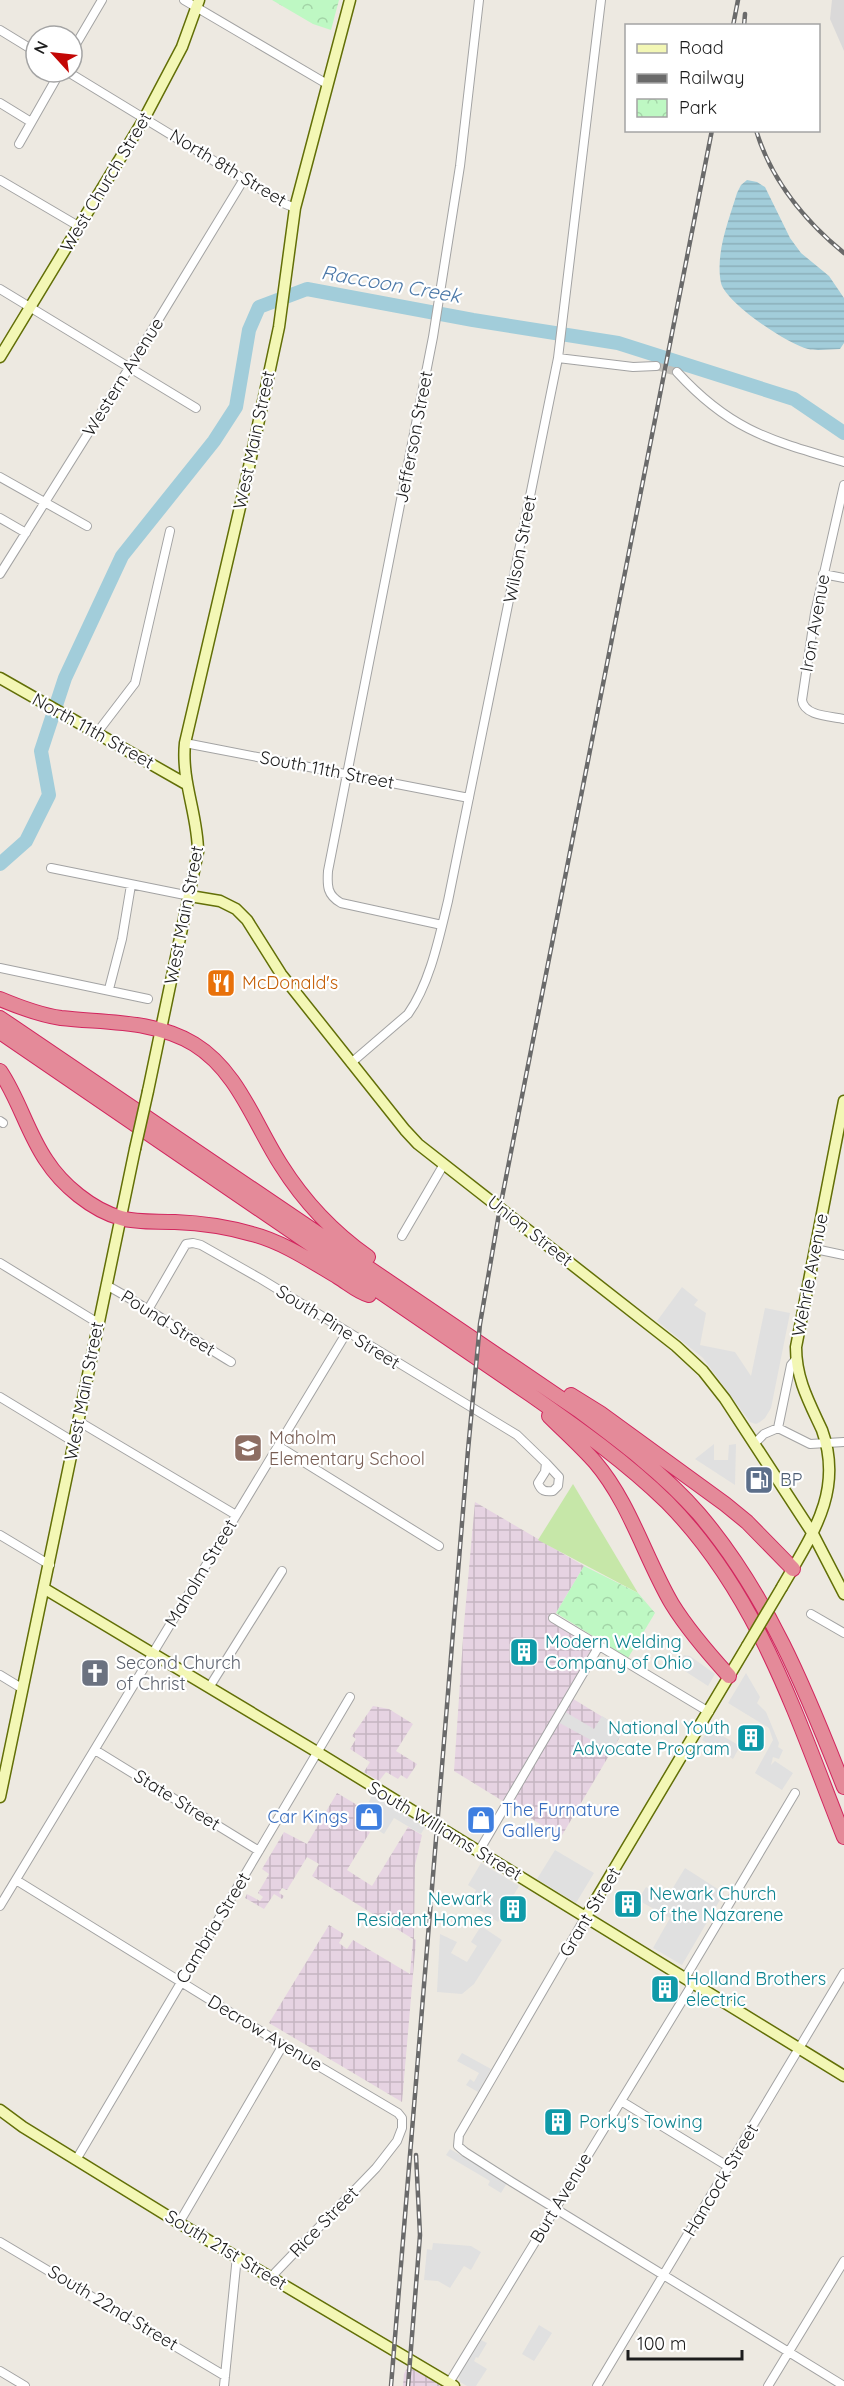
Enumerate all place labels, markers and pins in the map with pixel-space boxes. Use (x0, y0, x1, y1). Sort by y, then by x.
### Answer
restaurant icon: McDonald's (205, 967, 237, 999)
place label: McDonald's (242, 971, 338, 994)
place label: Maholm Elementary School (269, 1426, 425, 1470)
school or university icon: Maholm Elementary School (232, 1432, 264, 1464)
fuel station icon: BP (743, 1464, 775, 1496)
place label: BP (780, 1468, 802, 1491)
place label: Modern Welding Company of Ohio (545, 1630, 692, 1674)
building icon: Modern Welding Company of Ohio (508, 1636, 540, 1668)
place label: Second Church of Christ (116, 1651, 241, 1695)
church icon: Second Church of Christ (79, 1657, 111, 1689)
place label: National Youth Advocate Program (572, 1716, 730, 1760)
building icon: National Youth Advocate Program (735, 1722, 767, 1754)
place label: The Furnature Gallery (502, 1798, 620, 1842)
shop icon: Car Kings (353, 1801, 385, 1833)
shop icon: The Furnature Gallery (465, 1804, 497, 1836)
place label: Car Kings (268, 1805, 348, 1828)
place label: Newark Church of the Nazarene (649, 1882, 784, 1926)
place label: Newark Resident Homes (356, 1887, 492, 1931)
building icon: Newark Church of the Nazarene (612, 1888, 644, 1920)
building icon: Newark Resident Homes (497, 1893, 529, 1925)
place label: Holland Brothers electric (686, 1967, 826, 2011)
building icon: Holland Brothers electric (649, 1973, 681, 2005)
building icon: Porky's Towing (542, 2106, 574, 2138)
place label: Porky's Towing (579, 2110, 703, 2133)

